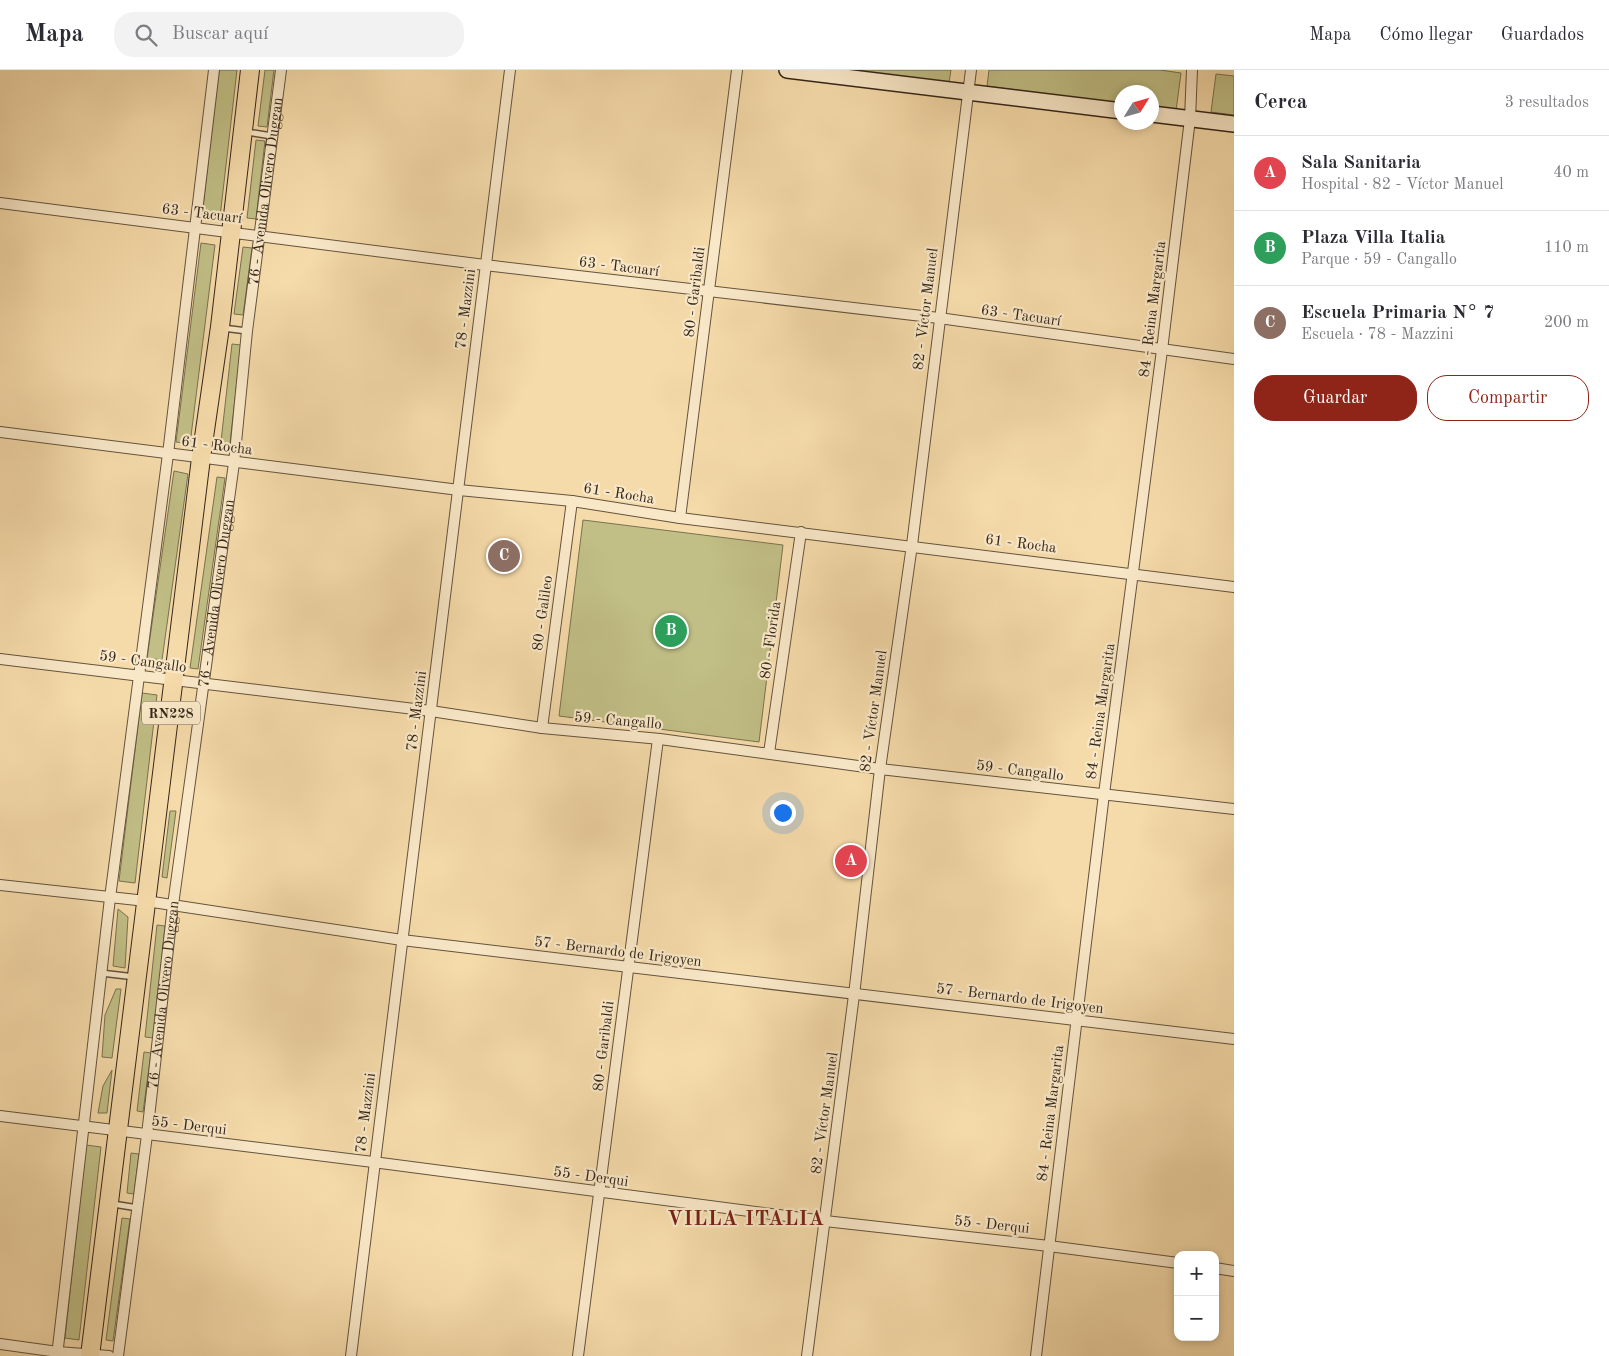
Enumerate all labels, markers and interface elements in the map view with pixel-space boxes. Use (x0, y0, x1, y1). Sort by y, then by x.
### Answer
search box (114, 12, 464, 57)
icon: search (132, 21, 160, 49)
text: Mapa (25, 23, 84, 47)
text: Buscar aquí (172, 25, 268, 44)
text: Mapa (1309, 26, 1351, 44)
text: Cómo llegar (1379, 26, 1473, 44)
text: Guardados (1501, 26, 1584, 44)
north arrow (1114, 85, 1159, 130)
text: Cerca (1254, 92, 1307, 113)
text: 3 resultados (1505, 95, 1589, 111)
street label: 76 - Avenida Olivero Duggan (247, 97, 286, 287)
text: Sala Sanitaria (1301, 154, 1421, 173)
text: A (1264, 165, 1276, 181)
text: 40 m (1553, 165, 1589, 181)
text: Hospital · 82 - Víctor Manuel (1301, 177, 1504, 193)
street label: 63 - Tacuarí (161, 202, 244, 227)
text: Plaza Villa Italia (1301, 229, 1445, 248)
street label: 84 - Reina Margarita (1138, 240, 1169, 378)
text: B (1264, 240, 1276, 256)
text: 110 m (1544, 240, 1589, 256)
street label: 80 - Garibaldi (683, 246, 708, 338)
street label: 82 - Víctor Manuel (912, 247, 941, 371)
text: Parque · 59 - Cangallo (1301, 252, 1457, 268)
street label: 63 - Tacuarí (578, 255, 661, 280)
street label: 78 - Mazzini (454, 268, 479, 350)
street label: 63 - Tacuarí (980, 303, 1063, 330)
text: Escuela Primaria N° 7 (1301, 304, 1494, 323)
text: C (1265, 315, 1275, 331)
text: 200 m (1544, 315, 1589, 331)
text: Escuela · 78 - Mazzini (1301, 327, 1454, 343)
button: Guardar (1254, 375, 1417, 421)
button: Compartir (1427, 375, 1589, 421)
street label: 61 - Rocha (180, 435, 254, 458)
street label: 61 - Rocha (582, 481, 656, 508)
street label: 76 - Avenida Olivero Duggan (197, 499, 238, 689)
street label: 61 - Rocha (984, 533, 1058, 556)
pin: C (488, 537, 520, 575)
street label: 80 - Galileo (531, 575, 556, 652)
street label: 80 - Florida (759, 600, 784, 680)
pin: B (655, 612, 687, 650)
street label: 84 - Reina Margarita (1085, 642, 1119, 780)
street label: 59 - Cangallo (98, 649, 187, 676)
street label: 82 - Víctor Manuel (859, 649, 890, 773)
street label: 78 - Mazzini (405, 670, 430, 752)
road number: RN228 (142, 702, 200, 724)
street label: 59 - Cangallo (573, 710, 662, 733)
street label: 59 - Cangallo (975, 759, 1064, 784)
your location (770, 800, 796, 826)
pin: A (835, 842, 867, 880)
street label: 76 - Avenida Olivero Duggan (146, 900, 183, 1090)
street label: 57 - Bernardo de Irigoyen (533, 935, 702, 970)
street label: 57 - Bernardo de Irigoyen (935, 982, 1104, 1017)
street label: 80 - Garibaldi (592, 1000, 617, 1092)
street label: 84 - Reina Margarita (1036, 1044, 1067, 1182)
street label: 82 - Víctor Manuel (810, 1051, 841, 1175)
street label: 78 - Mazzini (354, 1072, 379, 1154)
street label: 55 - Derqui (150, 1114, 227, 1139)
street label: 55 - Derqui (552, 1165, 629, 1190)
district label: VILLA ITALIA (667, 1210, 825, 1230)
street label: 55 - Derqui (953, 1214, 1030, 1237)
map controls (1174, 1251, 1219, 1341)
button: + (1174, 1251, 1219, 1296)
button: − (1174, 1296, 1219, 1341)

